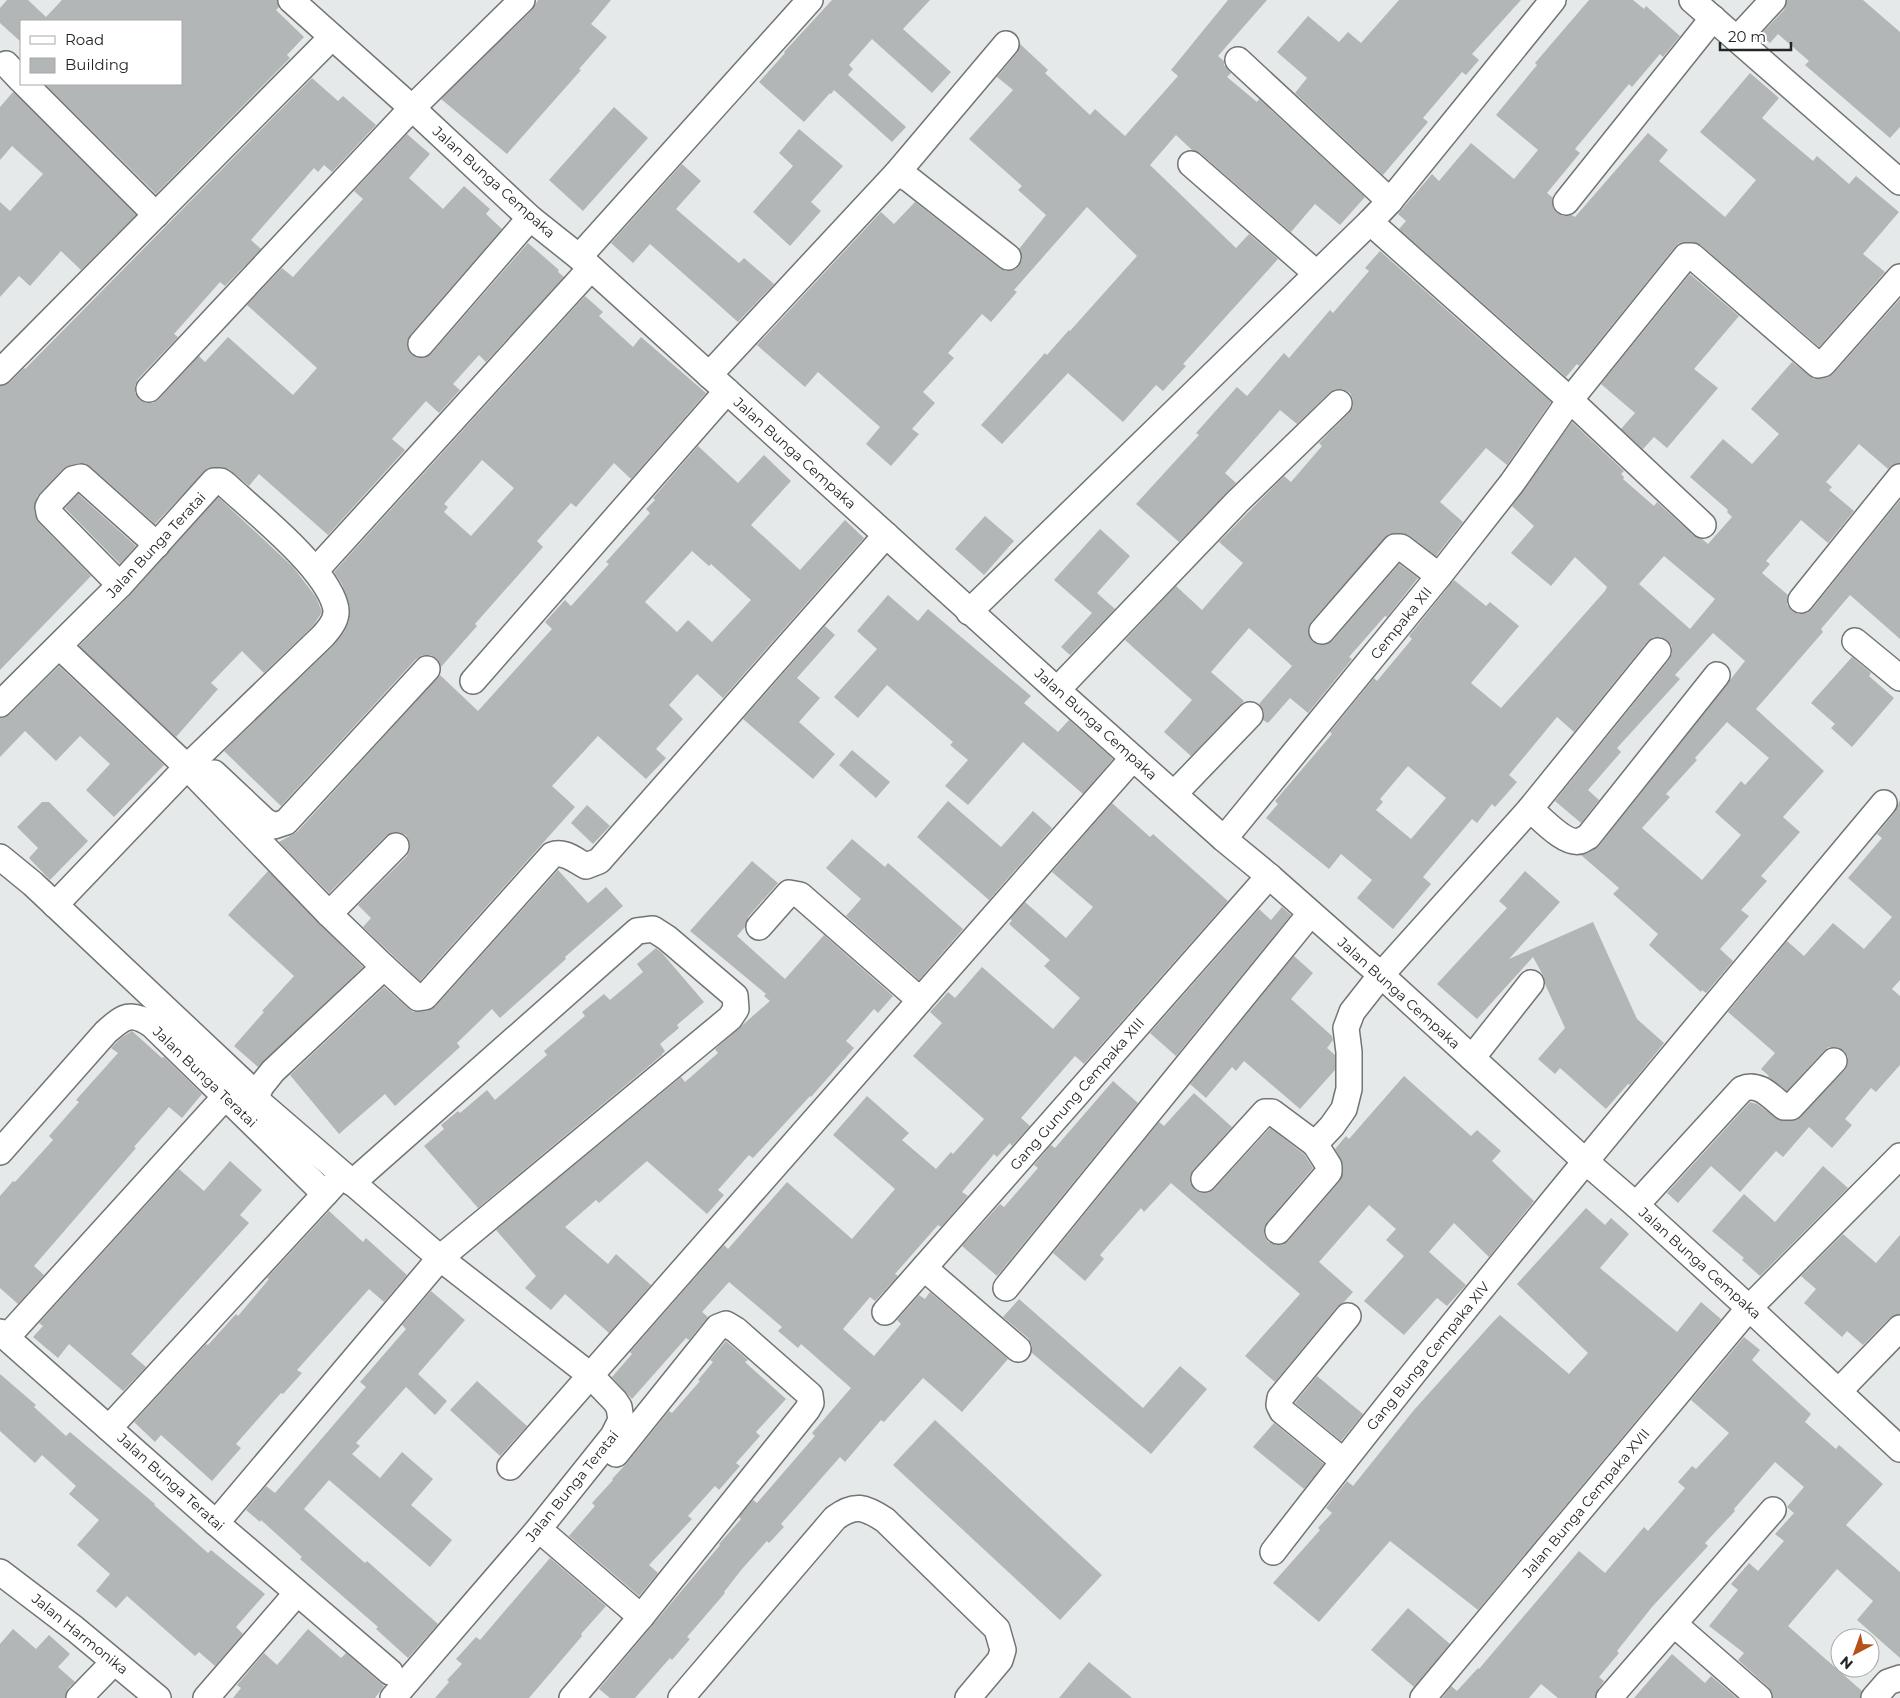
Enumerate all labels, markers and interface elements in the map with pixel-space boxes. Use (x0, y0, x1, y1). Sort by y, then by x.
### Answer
legend (20, 20, 182, 85)
scale bar (1720, 20, 1791, 52)
text: 20 m (1728, 27, 1766, 46)
text: Road (65, 30, 104, 49)
text: Building (65, 55, 129, 74)
street label: Jalan Bunga Cempaka (428, 122, 559, 242)
street label: Jalan Bunga Cempaka (729, 393, 860, 513)
street label: Jalan Bunga Teratai (102, 488, 210, 602)
street label: Cempaka XII (1366, 583, 1436, 663)
street label: Jalan Bunga Cempaka (1030, 664, 1161, 784)
street label: Jalan Bunga Cempaka (1333, 933, 1464, 1053)
street label: Gang Gunung Cempaka XIII (1006, 1014, 1148, 1174)
street label: Jalan Bunga Teratai (148, 1022, 261, 1131)
street label: Jalan Bunga Cempaka (1634, 1203, 1765, 1323)
street label: Gang Bunga Cempaka XIV (1362, 1278, 1494, 1434)
street label: Jalan Bunga Cempaka XVII (1518, 1425, 1654, 1582)
street label: Jalan Bunga Teratai (521, 1427, 622, 1546)
street label: Jalan Bunga Teratai (113, 1429, 228, 1535)
street label: Jalan Harmonika (27, 1589, 132, 1678)
north arrow (1830, 1628, 1880, 1678)
text: N (1836, 1652, 1857, 1673)

